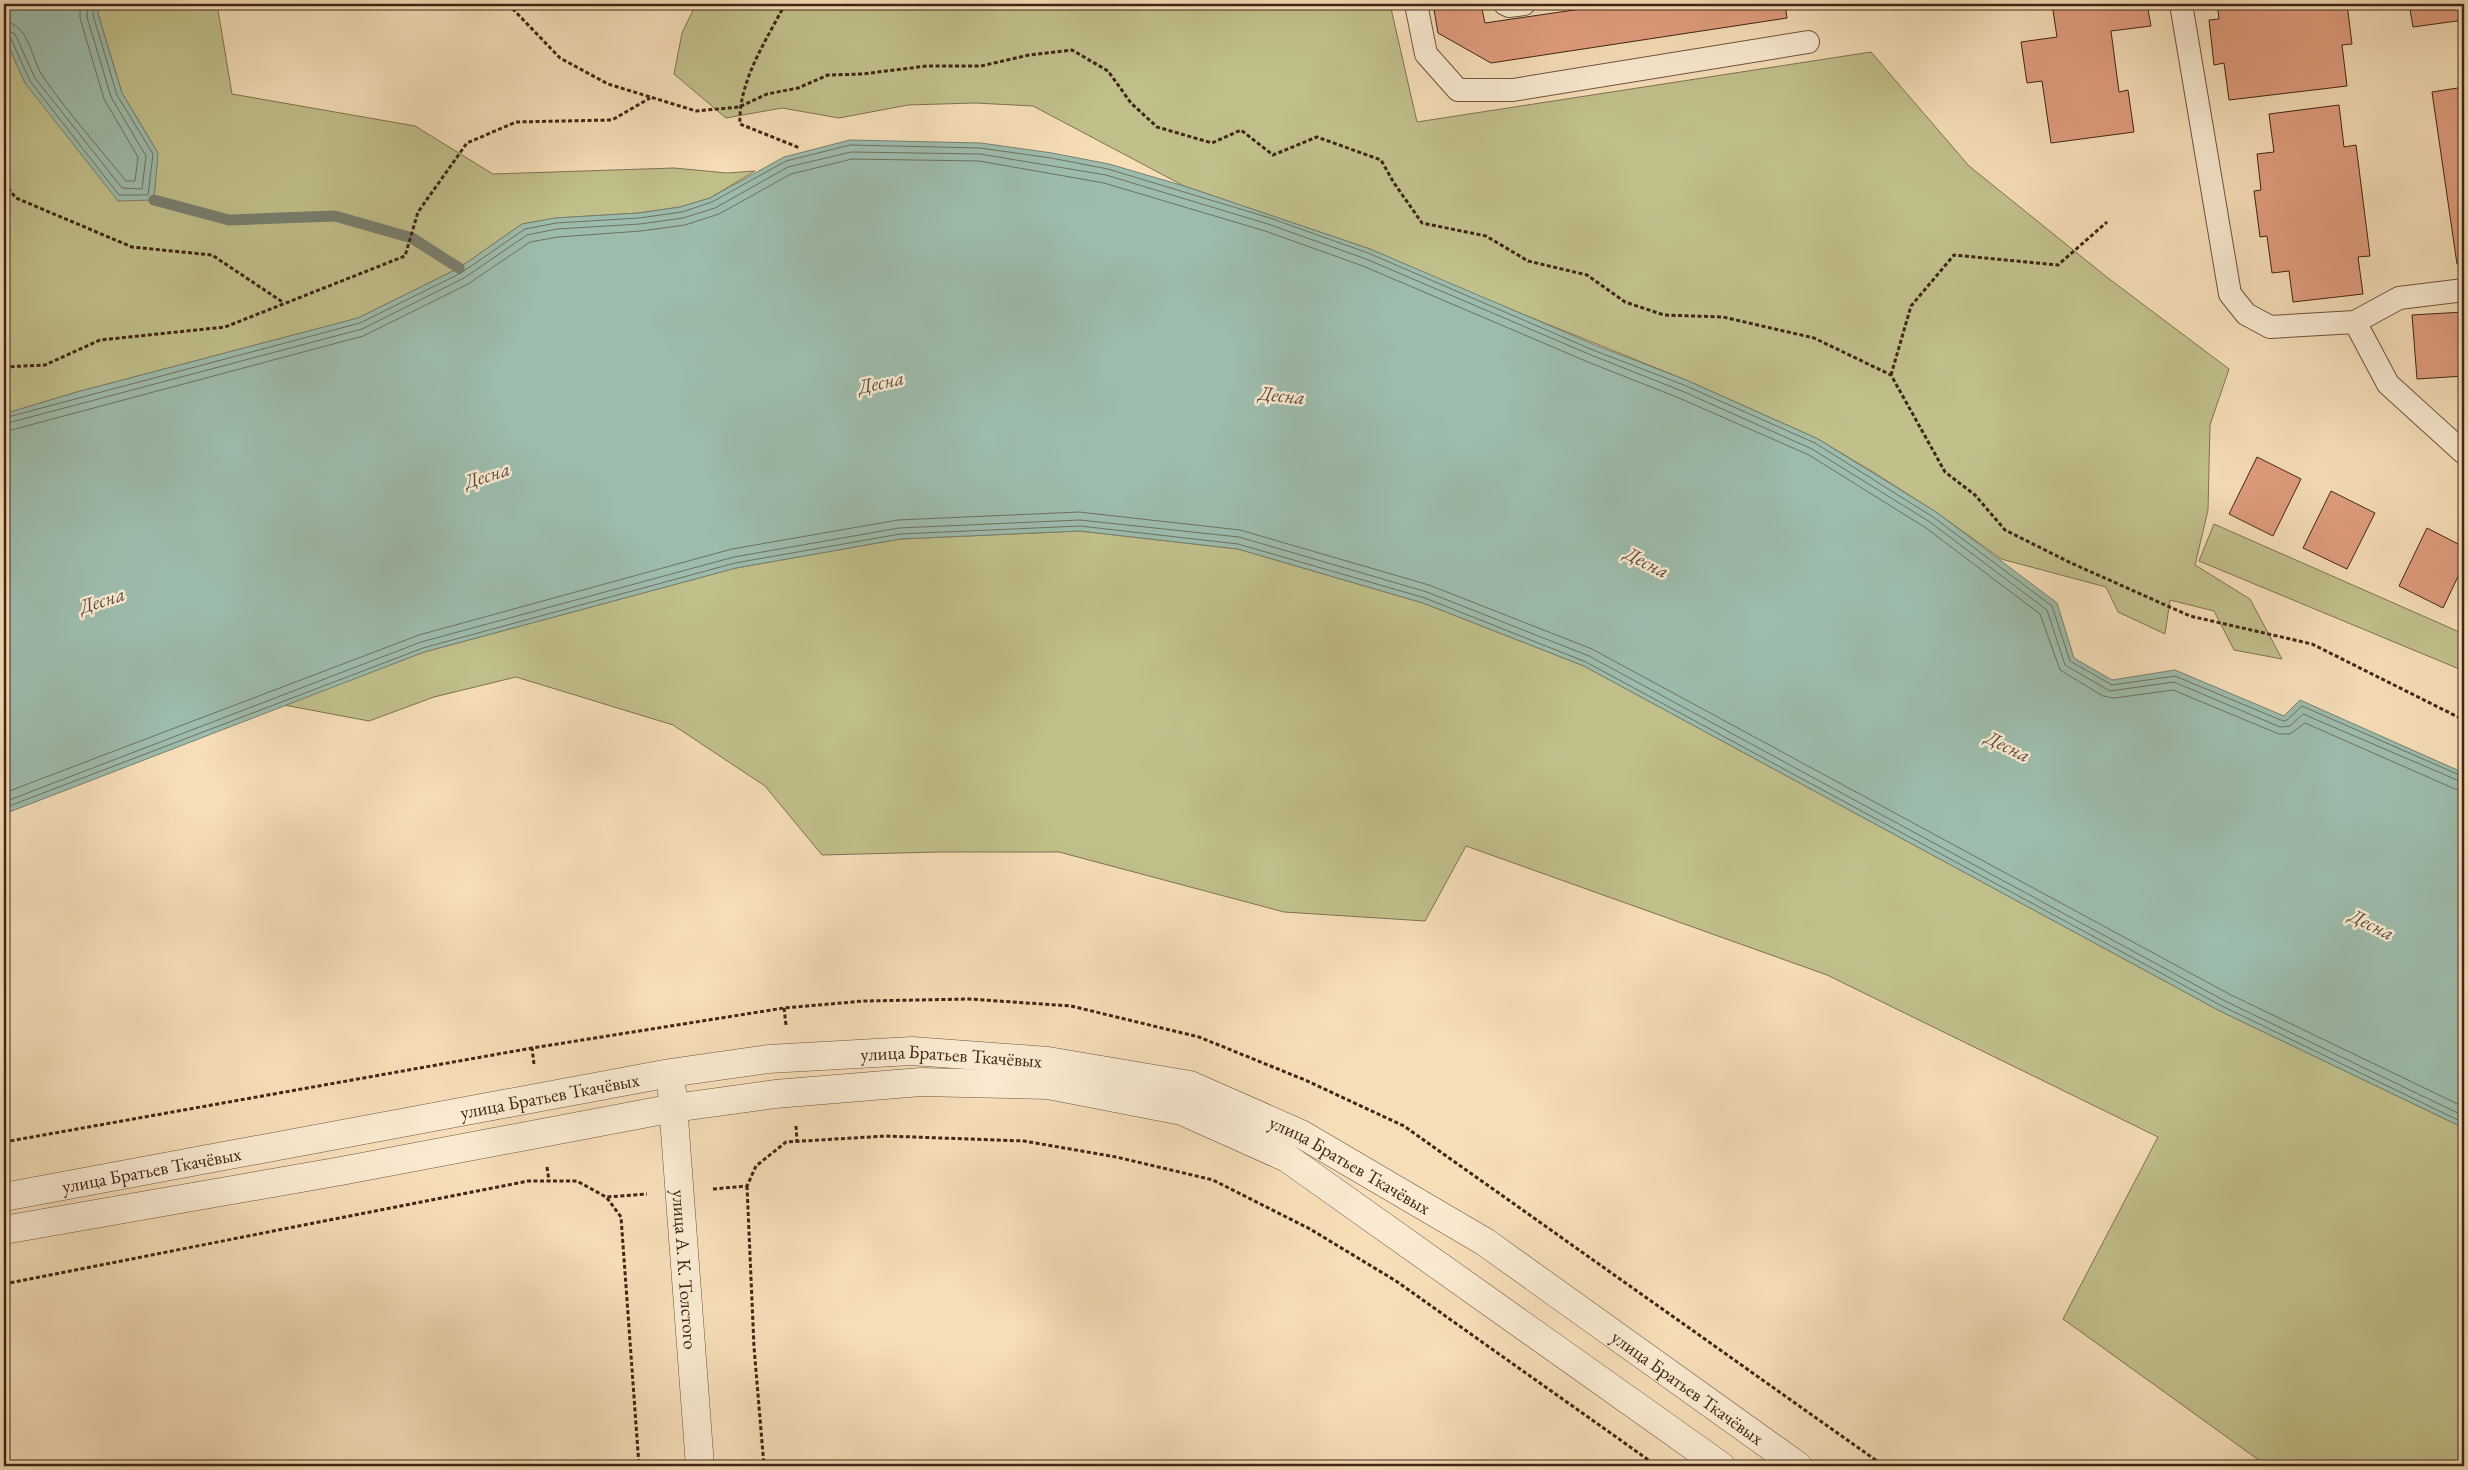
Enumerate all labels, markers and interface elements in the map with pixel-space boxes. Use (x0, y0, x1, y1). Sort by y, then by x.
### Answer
water label: Десна (854, 364, 906, 400)
water label: Десна (1256, 379, 1306, 410)
water label: Десна (459, 455, 513, 495)
water label: Десна (1619, 539, 1674, 584)
water label: Десна (74, 580, 128, 620)
water label: Десна (1980, 723, 2035, 768)
water label: Десна (2344, 901, 2399, 946)
street label: улица Братьев Ткачёвых (860, 1038, 1044, 1073)
street label: улица Братьев Ткачёвых (458, 1066, 642, 1124)
street label: улица Братьев Ткачёвых (1265, 1109, 1436, 1220)
street label: улица Братьев Ткачёвых (60, 1140, 244, 1198)
street label: улица А. К. Толстого (667, 1189, 704, 1350)
street label: улица Братьев Ткачёвых (1606, 1324, 1770, 1451)

